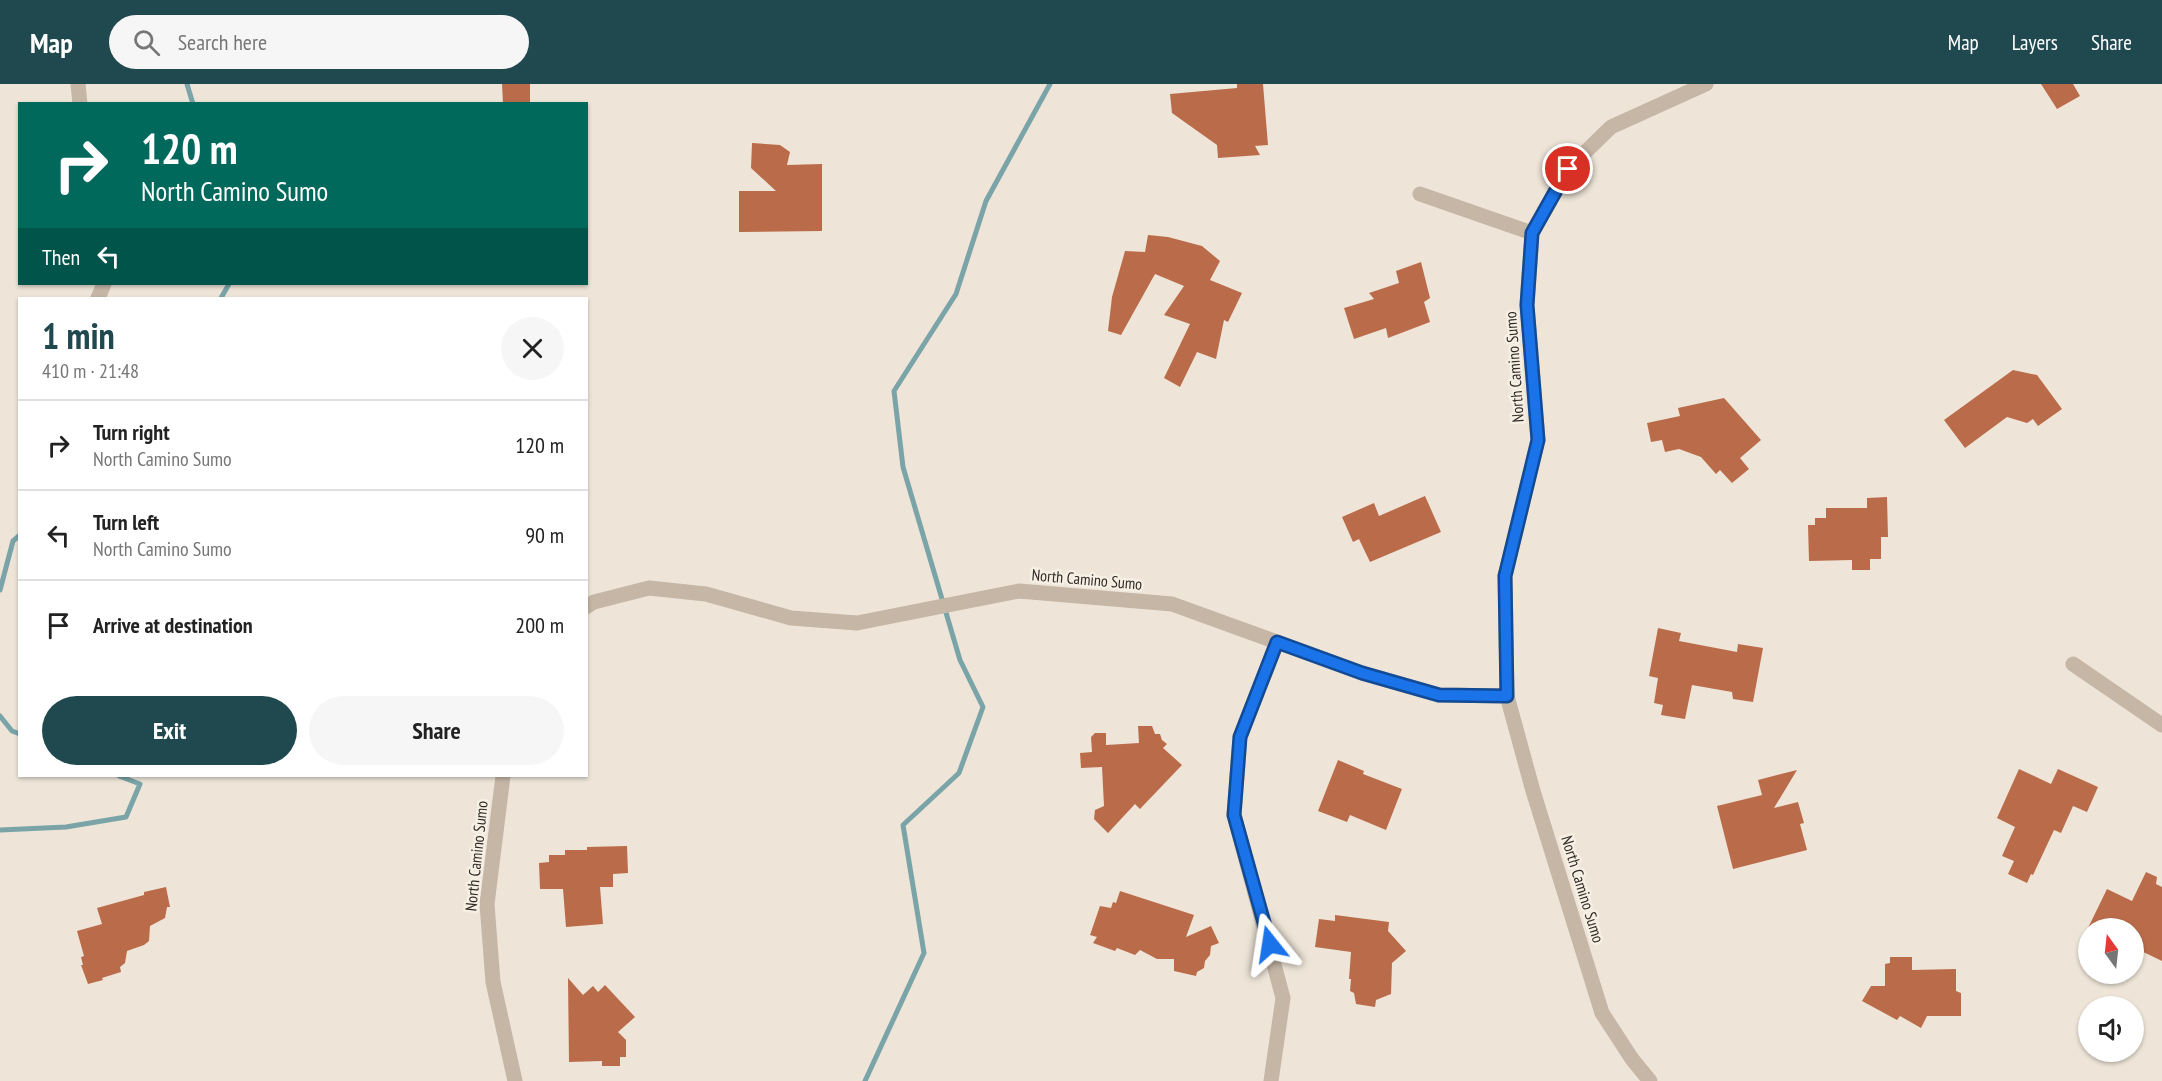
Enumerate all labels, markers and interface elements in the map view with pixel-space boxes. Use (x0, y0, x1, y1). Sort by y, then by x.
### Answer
search box (109, 15, 529, 69)
text: Map (30, 24, 73, 61)
icon: search (130, 26, 163, 59)
text: Search here (178, 28, 267, 56)
text: Map (1948, 29, 1979, 56)
text: Layers (2012, 29, 2058, 56)
text: Share (2091, 29, 2132, 56)
text: 120 m (141, 121, 238, 176)
icon: right (42, 126, 120, 204)
pin (1542, 143, 1593, 194)
icon: arrive (1551, 152, 1584, 185)
text: North Camino Sumo (141, 174, 328, 208)
icon: left (92, 240, 125, 273)
text: Then (42, 243, 80, 271)
street label: North Camino Sumo (1500, 311, 1528, 423)
text: 1 min (42, 312, 115, 359)
button: close (501, 317, 564, 380)
text: 410 m · 21:48 (42, 358, 139, 384)
text: Turn right (93, 418, 170, 446)
icon: right (42, 429, 75, 462)
text: 120 m (515, 431, 564, 459)
text: North Camino Sumo (93, 446, 232, 472)
text: Turn left (93, 508, 159, 536)
icon: left (42, 519, 75, 552)
text: 90 m (525, 521, 564, 549)
text: North Camino Sumo (93, 536, 232, 562)
street label: North Camino Sumo (1031, 564, 1143, 594)
icon: arrive (42, 609, 75, 642)
text: Arrive at destination (93, 611, 253, 639)
text: 200 m (515, 611, 564, 639)
button: Exit (42, 696, 297, 765)
button: Share (309, 696, 564, 765)
street label: North Camino Sumo (460, 800, 492, 912)
street label: North Camino Sumo (1557, 833, 1609, 945)
position arrow (1238, 912, 1302, 976)
north arrow (2078, 918, 2144, 984)
map controls (2078, 918, 2144, 1062)
button: sound (2078, 996, 2144, 1062)

